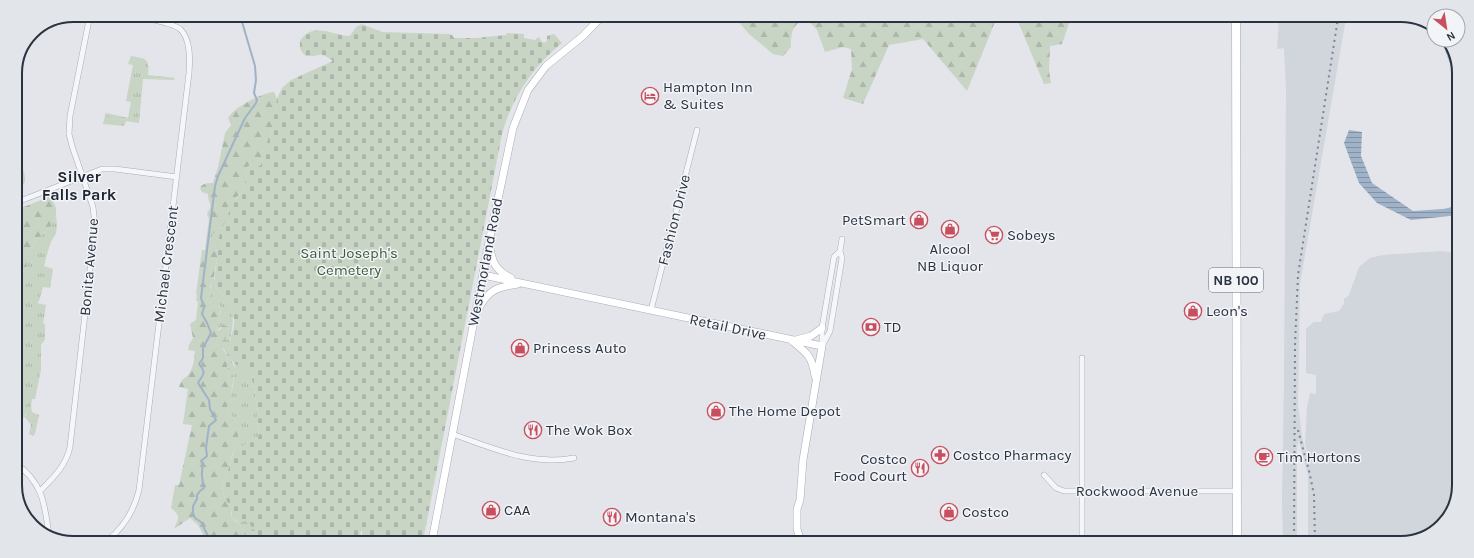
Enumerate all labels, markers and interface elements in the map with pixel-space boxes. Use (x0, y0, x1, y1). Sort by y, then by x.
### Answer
north arrow (1426, 8, 1466, 48)
text: N (1444, 29, 1457, 44)
place label: Hampton Inn & Suites (663, 78, 753, 113)
hotel icon: Hampton Inn & Suites (640, 86, 660, 106)
district label: Silver Falls Park (42, 167, 117, 204)
street label: Fashion Drive (654, 173, 694, 267)
street label: Westmorland Road (464, 196, 506, 328)
street label: Michael Crescent (150, 204, 182, 324)
shop icon: PetSmart (909, 210, 929, 230)
place label: PetSmart (842, 211, 906, 229)
street label: Bonita Avenue (76, 217, 102, 317)
shop icon: Alcool NB Liquor (940, 219, 960, 239)
supermarket icon: Sobeys (984, 225, 1004, 245)
place label: Sobeys (1007, 226, 1056, 244)
place label: Alcool NB Liquor (917, 240, 984, 275)
park label: Saint Joseph's Cemetery (300, 244, 398, 279)
road number: NB 100 (1209, 268, 1263, 292)
shop icon: Leon's (1183, 301, 1203, 321)
place label: Leon's (1206, 302, 1248, 320)
street label: Retail Drive (688, 310, 768, 344)
bank icon: TD (861, 317, 881, 337)
place label: TD (884, 318, 901, 336)
shop icon: Princess Auto (510, 338, 530, 358)
place label: Princess Auto (533, 339, 627, 357)
shop icon: The Home Depot (706, 401, 726, 421)
place label: The Home Depot (729, 402, 841, 420)
restaurant icon: The Wok Box (523, 420, 543, 440)
place label: The Wok Box (546, 421, 632, 439)
pharmacy icon: Costco Pharmacy (930, 445, 950, 465)
place label: Costco Pharmacy (953, 446, 1071, 464)
cafe icon: Tim Hortons (1254, 447, 1274, 467)
place label: Tim Hortons (1277, 448, 1361, 466)
place label: Costco Food Court (833, 450, 907, 485)
restaurant icon: Costco Food Court (910, 458, 930, 478)
street label: Rockwood Avenue (1076, 482, 1198, 500)
shop icon: CAA (481, 500, 501, 520)
place label: CAA (504, 501, 531, 519)
shop icon: Costco (939, 502, 959, 522)
place label: Costco (962, 503, 1009, 521)
restaurant icon: Montana's (602, 507, 622, 527)
place label: Montana's (625, 508, 696, 526)

